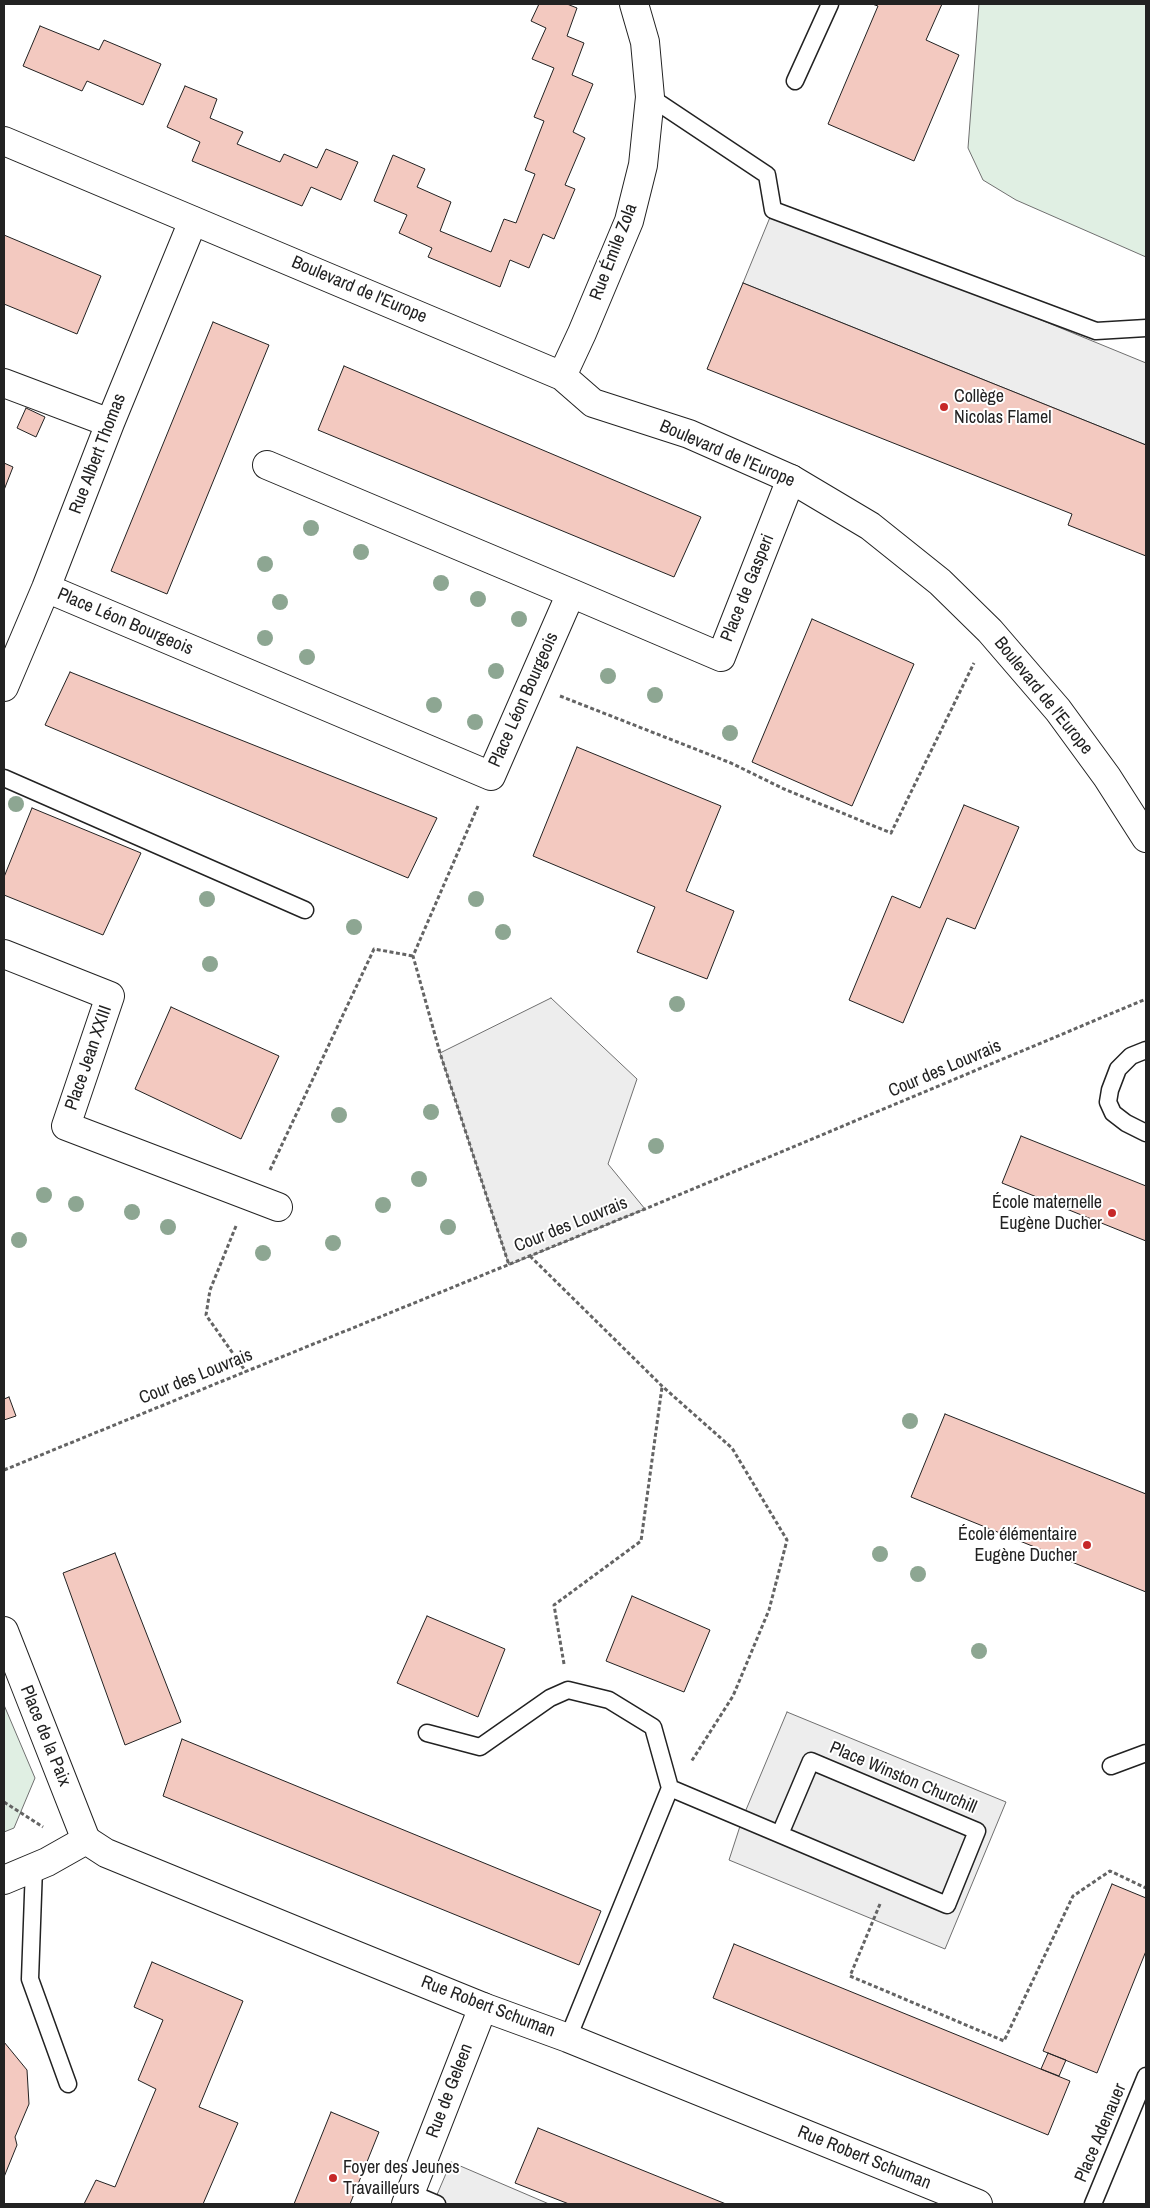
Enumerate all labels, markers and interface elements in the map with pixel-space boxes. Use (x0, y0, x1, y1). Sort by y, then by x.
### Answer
street label: Rue Émile Zola (586, 201, 642, 303)
street label: Boulevard de l'Europe (288, 252, 430, 328)
place label: Collège Nicolas Flamel (954, 386, 1052, 428)
street label: Rue Albert Thomas (65, 391, 131, 517)
marker: Collège Nicolas Flamel (938, 401, 950, 413)
street label: Boulevard de l'Europe (656, 416, 798, 492)
street label: Place de Gasperi (717, 531, 779, 645)
street label: Place Léon Bourgeois (54, 584, 196, 660)
street label: Place Léon Bourgeois (485, 629, 563, 771)
street label: Boulevard de l'Europe (989, 633, 1097, 759)
street label: Place Jean XXIII (61, 1003, 117, 1113)
street label: Cour des Louvrais (885, 1035, 1005, 1103)
street label: Cour des Louvrais (511, 1192, 631, 1258)
place label: École maternelle Eugène Ducher (992, 1192, 1102, 1234)
marker: École maternelle Eugène Ducher (1106, 1207, 1118, 1219)
street label: Cour des Louvrais (136, 1344, 256, 1410)
place label: École élémentaire Eugène Ducher (958, 1524, 1077, 1566)
marker: École élémentaire Eugène Ducher (1081, 1539, 1093, 1551)
street label: Place de la Paix (15, 1683, 75, 1789)
street label: Place Winston Churchill (826, 1737, 980, 1819)
street label: Rue Robert Schuman (418, 1971, 558, 2043)
street label: Rue de Geleen (422, 2041, 478, 2141)
street label: Place Adenauer (1071, 2080, 1131, 2186)
street label: Rue Robert Schuman (794, 2121, 934, 2195)
place label: Foyer des Jeunes Travailleurs (343, 2157, 460, 2200)
marker: Foyer des Jeunes Travailleurs (327, 2172, 339, 2184)

